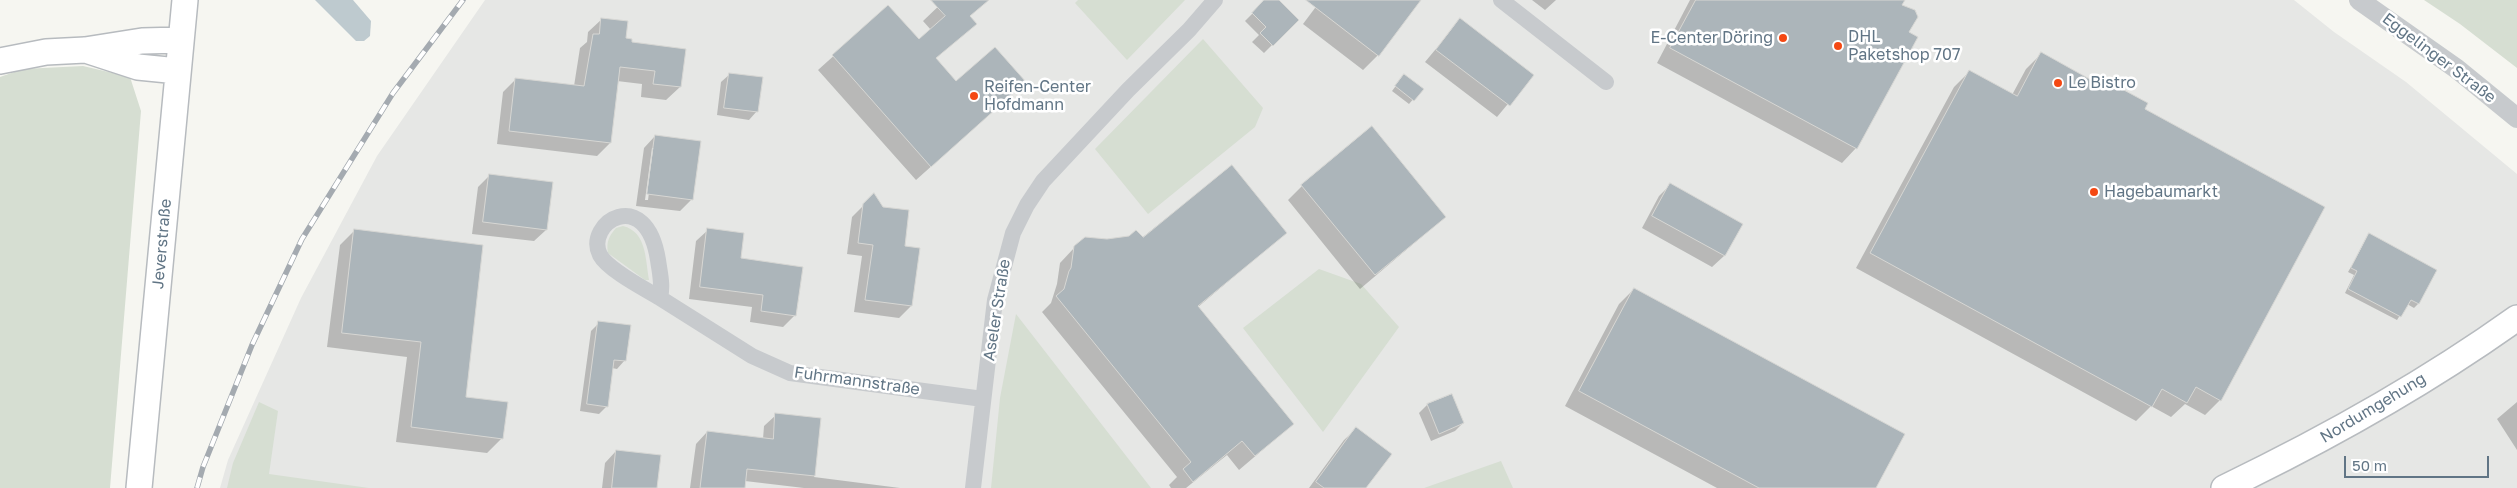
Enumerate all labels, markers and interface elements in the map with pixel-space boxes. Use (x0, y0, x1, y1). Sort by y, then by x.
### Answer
street label: Eggelinger Straße (2378, 9, 2500, 107)
place label: DHL Paketshop 707 (1848, 27, 1960, 65)
place label: E-Center Döring (1650, 28, 1773, 48)
marker: E-Center Döring (1777, 32, 1789, 44)
marker: DHL Paketshop 707 (1832, 40, 1844, 52)
place label: Le Bistro (2068, 73, 2136, 93)
place label: Reifen-Center Hofdmann (984, 77, 1091, 115)
marker: Le Bistro (2052, 77, 2064, 89)
marker: Reifen-Center Hofdmann (968, 90, 980, 102)
place label: Hagebaumarkt (2104, 182, 2218, 202)
marker: Hagebaumarkt (2088, 186, 2100, 198)
street label: Jeverstraße (148, 198, 176, 290)
street label: Aseler Straße (979, 258, 1015, 362)
street label: Fuhrmannstraße (793, 363, 921, 399)
street label: Nordumgehung (2317, 369, 2429, 447)
scale bar (2347, 446, 2492, 478)
text: 50 m (2352, 456, 2387, 474)

